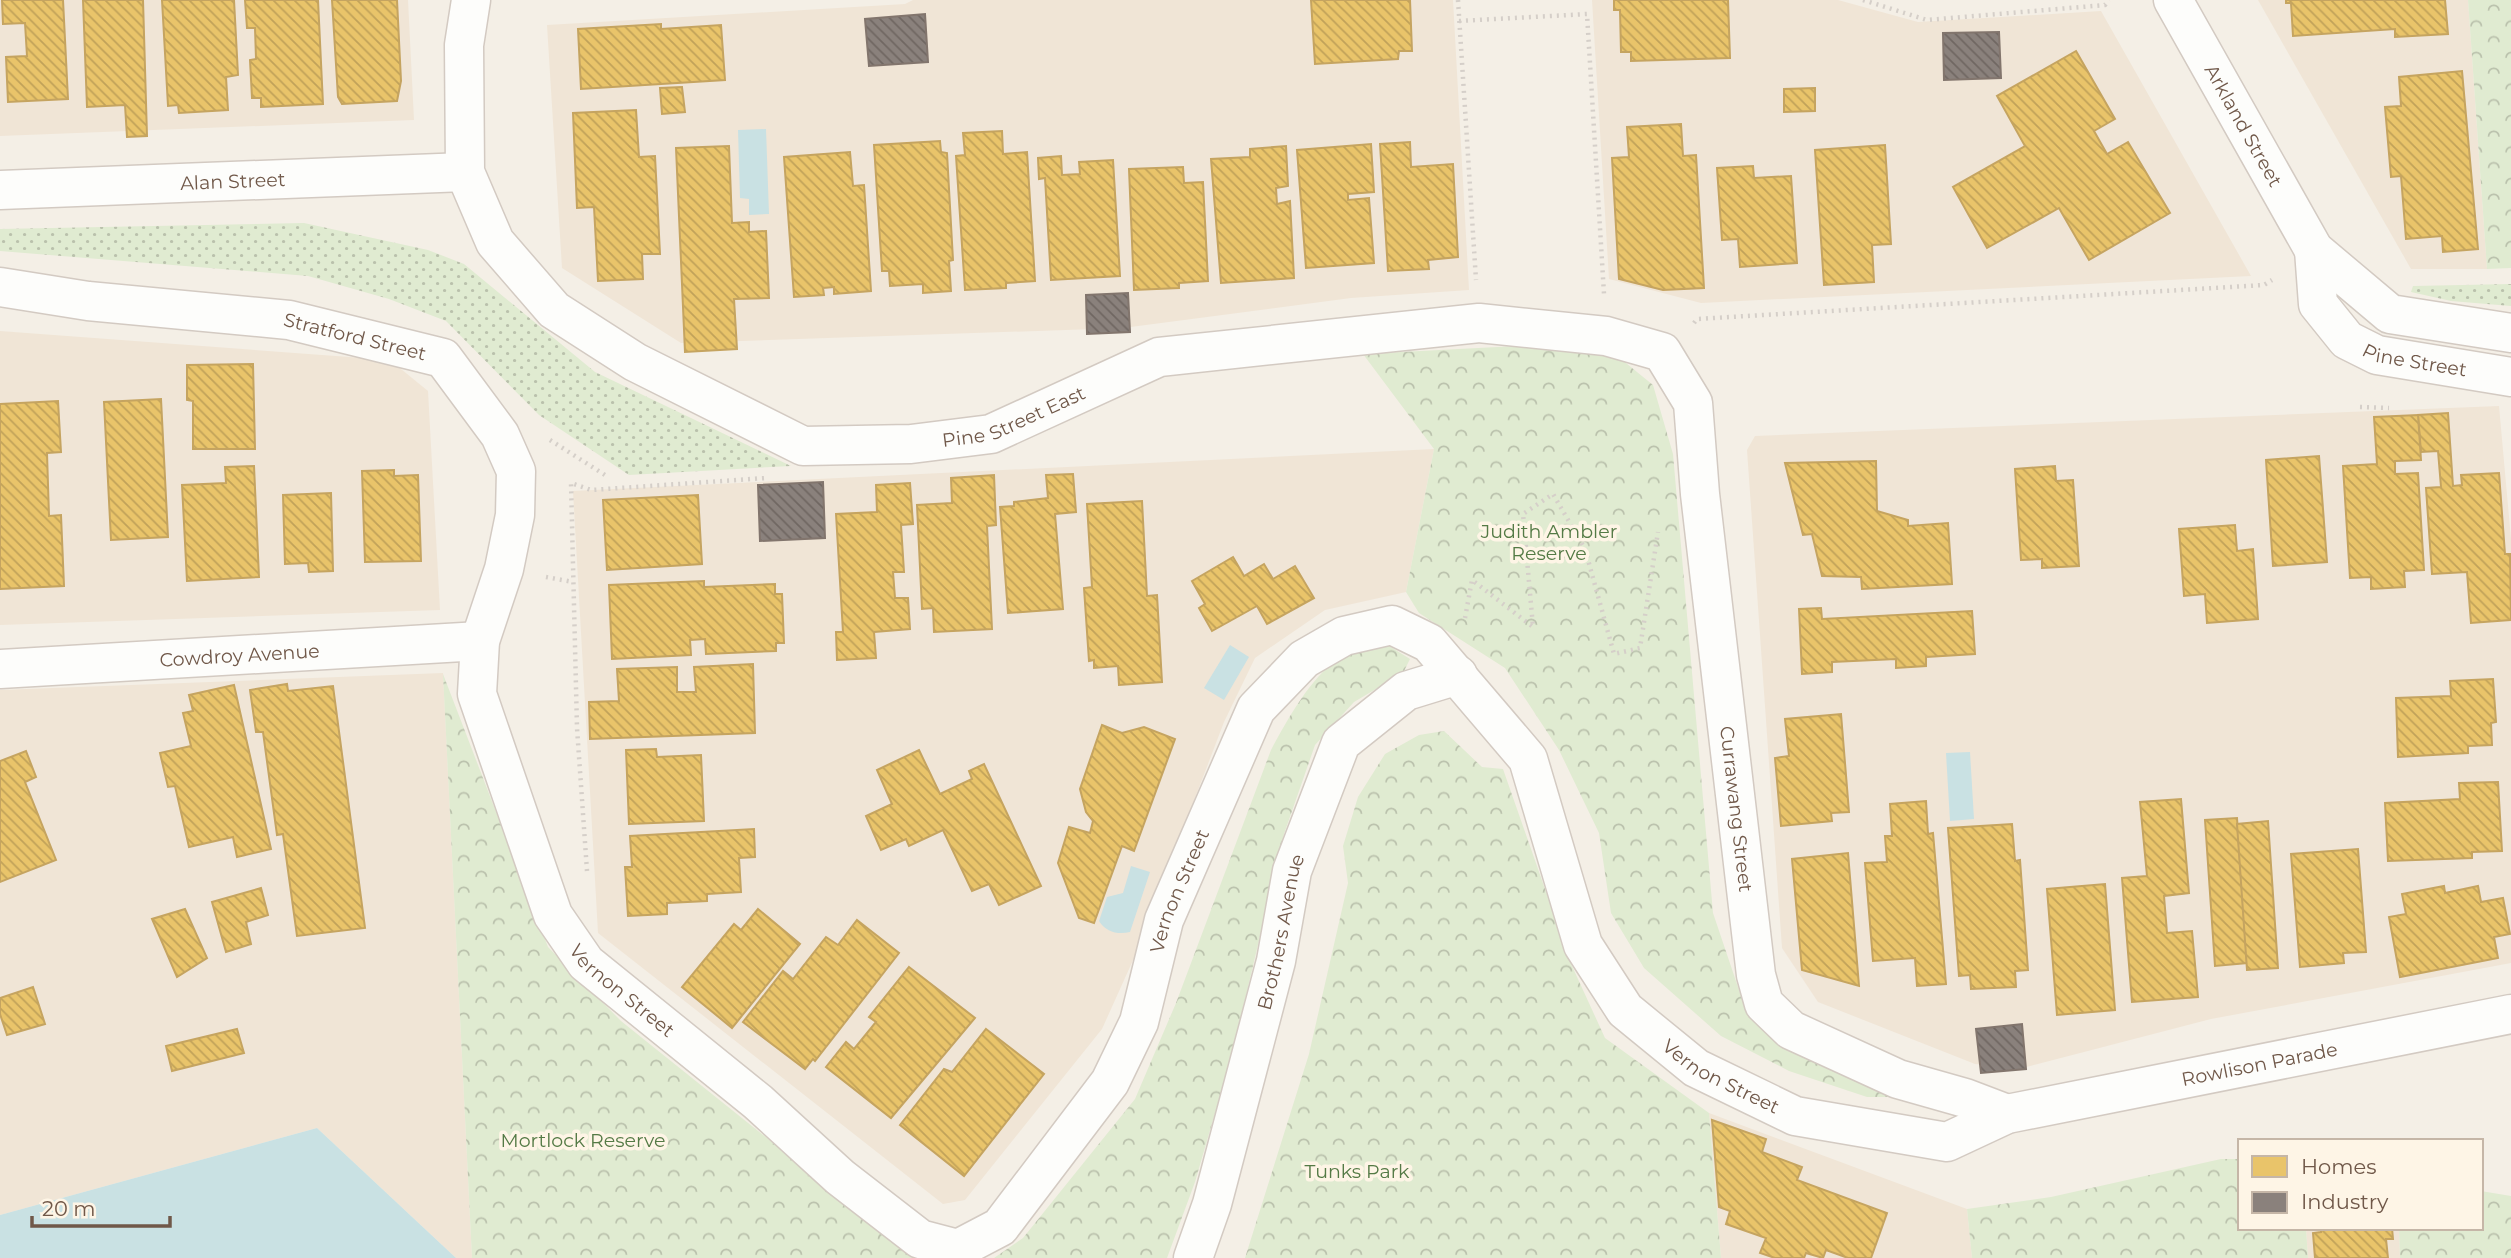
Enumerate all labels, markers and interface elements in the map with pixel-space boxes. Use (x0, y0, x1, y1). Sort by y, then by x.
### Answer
street label: Arkland Street (2200, 60, 2288, 191)
street label: Alan Street (180, 167, 286, 195)
street label: Stratford Street (281, 308, 429, 365)
street label: Pine Street (2359, 338, 2469, 381)
street label: Pine Street East (941, 381, 1089, 452)
park label: Judith Ambler Reserve (1480, 520, 1617, 565)
street label: Cowdroy Avenue (159, 639, 320, 671)
street label: Currawang Street (1716, 725, 1758, 894)
street label: Vernon Street (1145, 825, 1214, 955)
street label: Brothers Avenue (1252, 850, 1309, 1012)
street label: Vernon Street (565, 940, 680, 1042)
street label: Vernon Street (1658, 1034, 1783, 1118)
street label: Rowlison Parade (2179, 1037, 2339, 1091)
park label: Mortlock Reserve (501, 1129, 665, 1152)
legend (2238, 1139, 2483, 1230)
text: Homes (2301, 1154, 2376, 1179)
park label: Tunks Park (1305, 1160, 1410, 1183)
scale bar (32, 1184, 170, 1228)
text: Industry (2301, 1189, 2389, 1214)
text: 20 m (42, 1196, 96, 1221)

